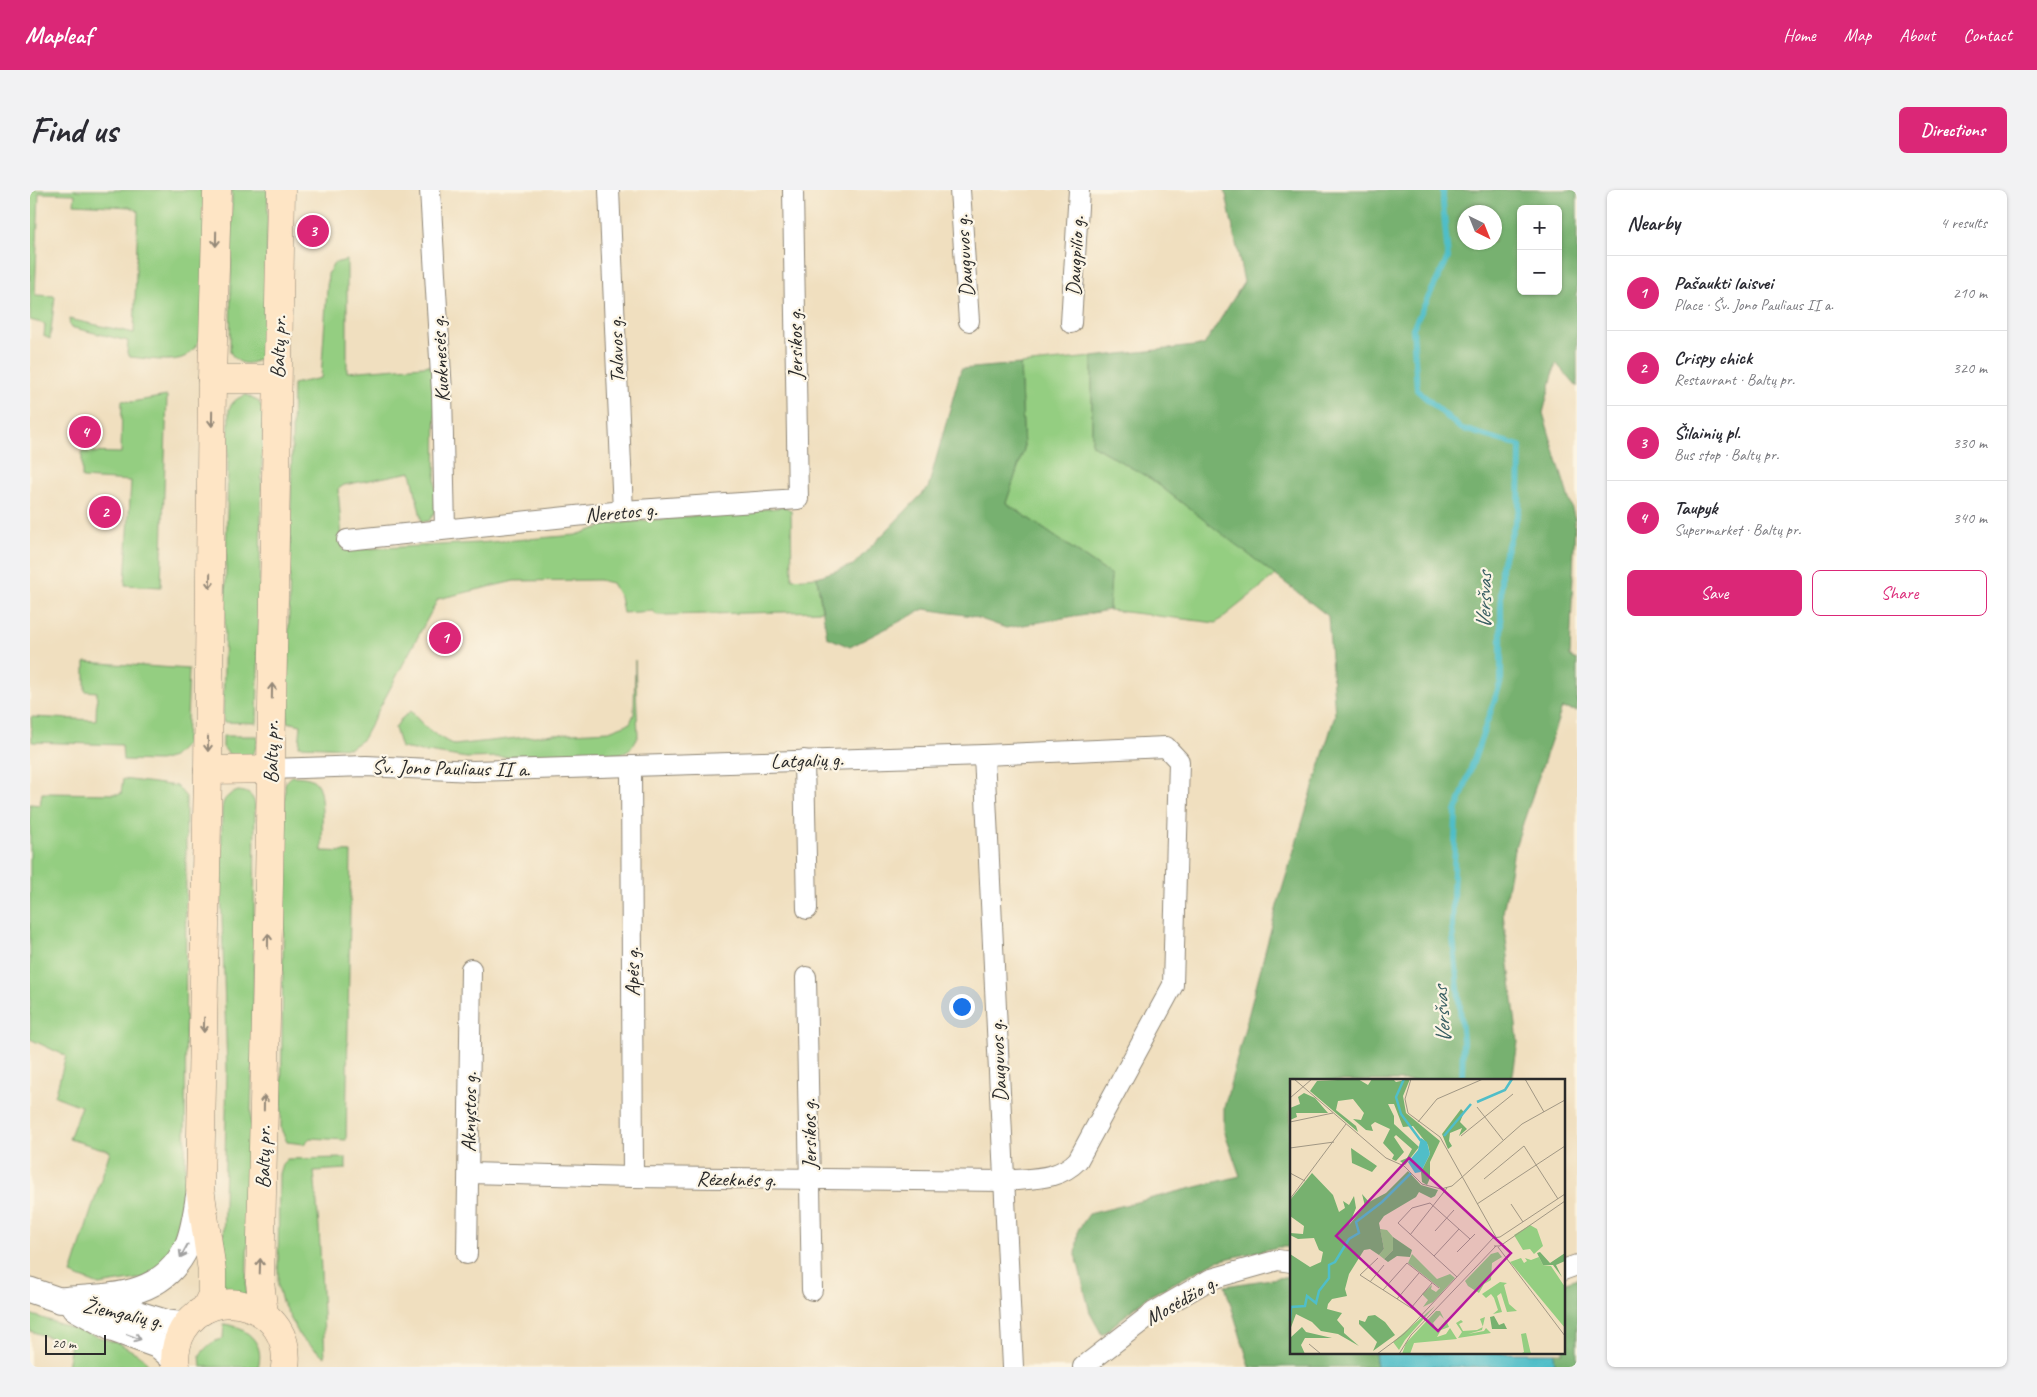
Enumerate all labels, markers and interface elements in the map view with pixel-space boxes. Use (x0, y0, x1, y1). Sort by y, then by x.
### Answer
text: Mapleaf (25, 20, 92, 50)
text: Home (1783, 24, 1816, 46)
text: Map (1844, 24, 1871, 46)
text: About (1899, 24, 1935, 46)
text: Contact (1963, 24, 2012, 46)
button: Directions (1899, 107, 2007, 153)
text: Find us (30, 108, 117, 153)
north arrow (1457, 205, 1502, 250)
map controls (1517, 205, 1562, 295)
button: + (1517, 205, 1562, 250)
text: Nearby (1627, 210, 1680, 236)
pin: 3 (297, 212, 329, 250)
street label: Dauguvos g. (948, 213, 980, 298)
text: 4 results (1940, 213, 1987, 233)
street label: Daugpilio g. (1060, 215, 1090, 297)
one-way arrow (211, 230, 221, 246)
button: − (1517, 250, 1562, 295)
text: Pašaukti laisvei (1674, 271, 1773, 295)
text: 1 (1639, 283, 1647, 303)
text: 210 m (1953, 283, 1987, 303)
text: Place · Šv. Jono Pauliaus II a. (1674, 295, 1833, 315)
street label: Jersikos g. (781, 308, 809, 381)
street label: Baltų pr. (264, 314, 292, 379)
street label: Kuoknesės g. (425, 314, 455, 403)
street label: Talavos g. (602, 315, 630, 384)
text: Crispy chick (1674, 346, 1752, 370)
text: 2 (1639, 358, 1647, 378)
text: 320 m (1953, 358, 1987, 378)
text: Restaurant · Baltų pr. (1674, 370, 1795, 390)
one-way arrow (207, 410, 217, 426)
pin: 4 (69, 413, 101, 451)
text: Šilainių pl. (1674, 421, 1740, 445)
text: 3 (1639, 433, 1647, 453)
text: 330 m (1953, 433, 1987, 453)
text: Bus stop · Baltų pr. (1674, 445, 1779, 465)
pin: 2 (89, 493, 121, 531)
street label: Neretos g. (584, 496, 659, 528)
text: Taupyk (1674, 496, 1717, 520)
text: 4 (1639, 508, 1647, 528)
text: 340 m (1953, 508, 1987, 528)
text: Supermarket · Baltų pr. (1674, 520, 1801, 540)
water label: Veršvas (1470, 569, 1499, 630)
button: Save (1627, 570, 1802, 616)
button: Share (1812, 570, 1987, 616)
one-way arrow (205, 572, 215, 589)
pin: 1 (429, 619, 461, 657)
one-way arrow (267, 683, 277, 700)
street label: Baltų pr. (257, 719, 285, 784)
one-way arrow (203, 735, 213, 751)
street label: Latgalių g. (770, 746, 845, 774)
street label: Šv. Jono Pauliaus II a. (372, 754, 531, 782)
one-way arrow (263, 933, 273, 950)
street label: Apės g. (619, 947, 645, 997)
water label: Veršvas (1426, 982, 1458, 1044)
your location (949, 994, 975, 1020)
one-way arrow (199, 1016, 209, 1033)
street label: Dauguvos g. (983, 1018, 1013, 1103)
street label: Aknystos g. (455, 1071, 483, 1152)
inset map (1290, 1079, 1564, 1354)
one-way arrow (259, 1096, 269, 1112)
street label: Jersikos g. (795, 1098, 823, 1171)
street label: Baltų pr. (249, 1124, 277, 1189)
street label: Rėzeknės g. (696, 1165, 777, 1193)
one-way arrow (179, 1244, 189, 1259)
one-way arrow (256, 1258, 265, 1274)
street label: Mosėdžio g. (1140, 1268, 1223, 1331)
street label: Žiemgalių g. (80, 1292, 166, 1334)
scale bar (45, 1332, 106, 1355)
one-way arrow (126, 1333, 141, 1342)
text: 20 m (52, 1335, 76, 1352)

